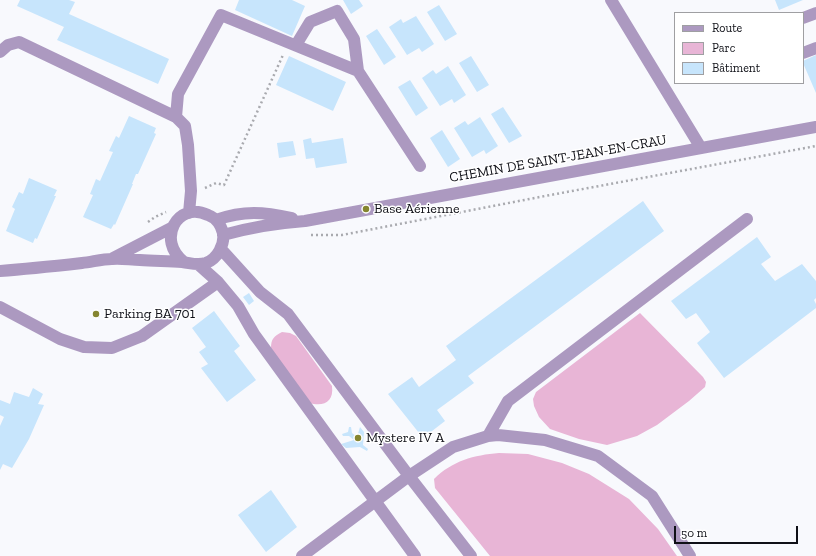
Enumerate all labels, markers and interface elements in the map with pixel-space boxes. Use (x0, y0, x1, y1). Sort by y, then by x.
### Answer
legend (674, 12, 804, 84)
text: Route (712, 21, 742, 35)
text: Parc (712, 41, 735, 55)
text: Bâtiment (712, 61, 760, 75)
street label: CHEMIN DE SAINT-JEAN-EN-CRAU (448, 132, 668, 186)
place label: Base Aérienne (374, 201, 460, 217)
marker: Base Aérienne (361, 204, 371, 214)
place label: Parking BA 701 (104, 306, 195, 322)
marker: Parking BA 701 (91, 309, 101, 319)
place label: Mystere IV A (366, 430, 444, 446)
marker: Mystere IV A (353, 433, 363, 443)
scale bar (676, 518, 800, 544)
text: 50 m (681, 526, 707, 540)

